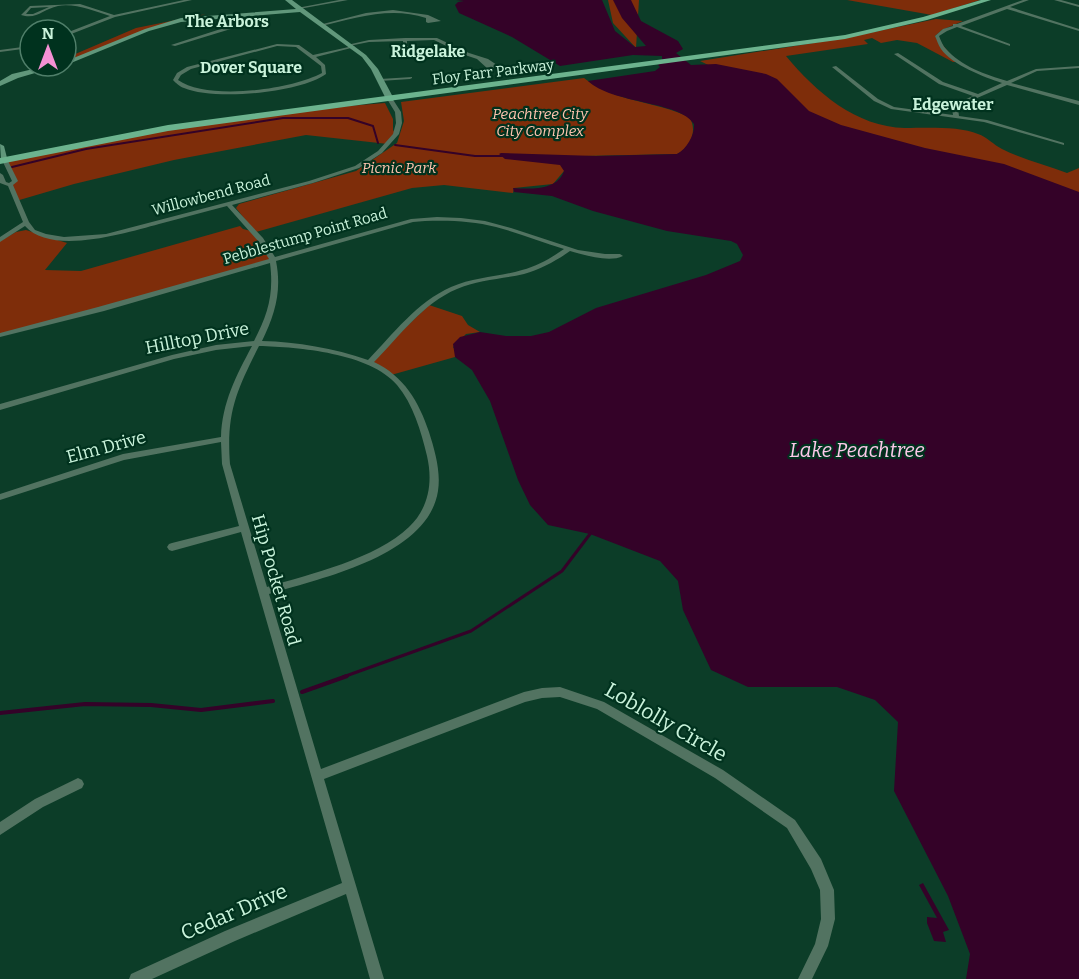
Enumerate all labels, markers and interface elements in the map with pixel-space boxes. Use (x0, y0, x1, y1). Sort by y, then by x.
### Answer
district label: The Arbors (185, 12, 269, 31)
north arrow (18, 18, 78, 78)
text: N (42, 24, 54, 43)
district label: Ridgelake (391, 42, 466, 61)
street label: Floy Farr Parkway (431, 56, 555, 88)
district label: Dover Square (200, 58, 302, 77)
district label: Edgewater (913, 95, 994, 114)
park label: Peachtree City City Complex (492, 105, 589, 140)
park label: Picnic Park (362, 159, 437, 177)
street label: Willowbend Road (150, 171, 272, 219)
street label: Pebblestump Point Road (221, 204, 389, 268)
street label: Hilltop Drive (143, 317, 251, 359)
street label: Elm Drive (64, 426, 148, 468)
water label: Lake Peachtree (789, 438, 925, 462)
street label: Hip Pocket Road (247, 512, 305, 648)
street label: Loblolly Circle (600, 677, 732, 767)
street label: Cedar Drive (177, 878, 291, 946)

